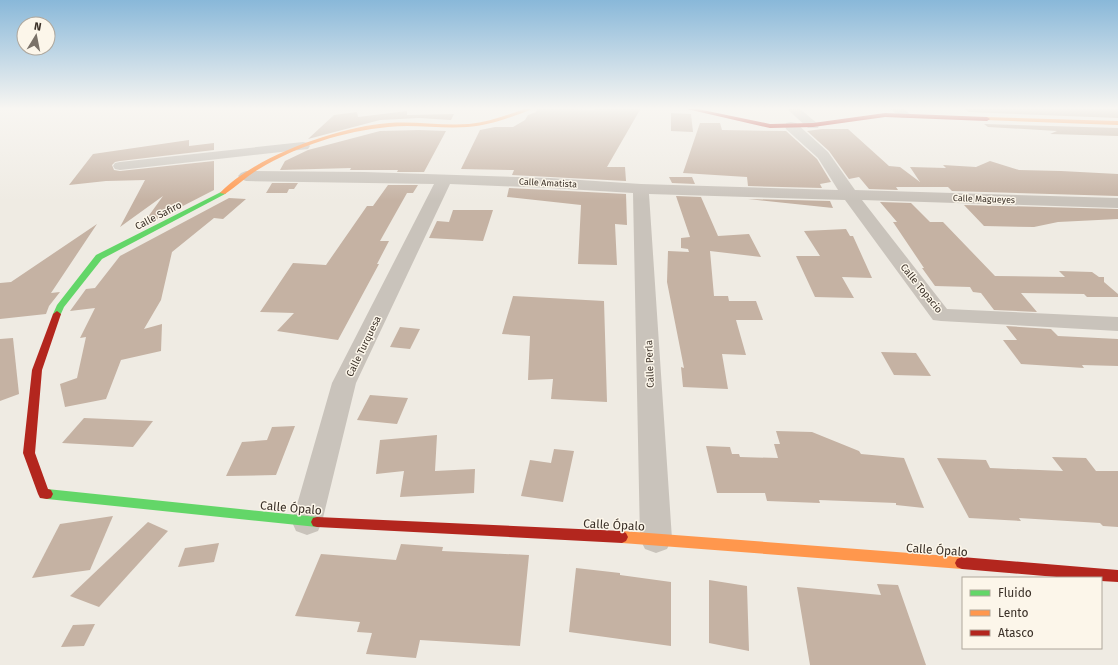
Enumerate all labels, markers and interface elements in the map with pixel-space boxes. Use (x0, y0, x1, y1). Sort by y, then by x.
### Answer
north arrow (16, 16, 56, 56)
text: N (33, 20, 42, 34)
street label: Calle Amatista (519, 176, 577, 190)
street label: Calle Magueyes (953, 193, 1015, 205)
street label: Calle Safiro (133, 199, 184, 233)
street label: Calle Topacio (898, 262, 945, 316)
street label: Calle Turquesa (344, 314, 384, 379)
street label: Calle Perla (643, 340, 657, 388)
street label: Calle Ópalo (260, 497, 323, 518)
street label: Calle Ópalo (583, 515, 645, 534)
street label: Calle Ópalo (906, 540, 968, 559)
legend (962, 577, 1102, 649)
text: Fluido (998, 586, 1032, 600)
text: Lento (998, 606, 1028, 620)
text: Atasco (998, 626, 1034, 640)

